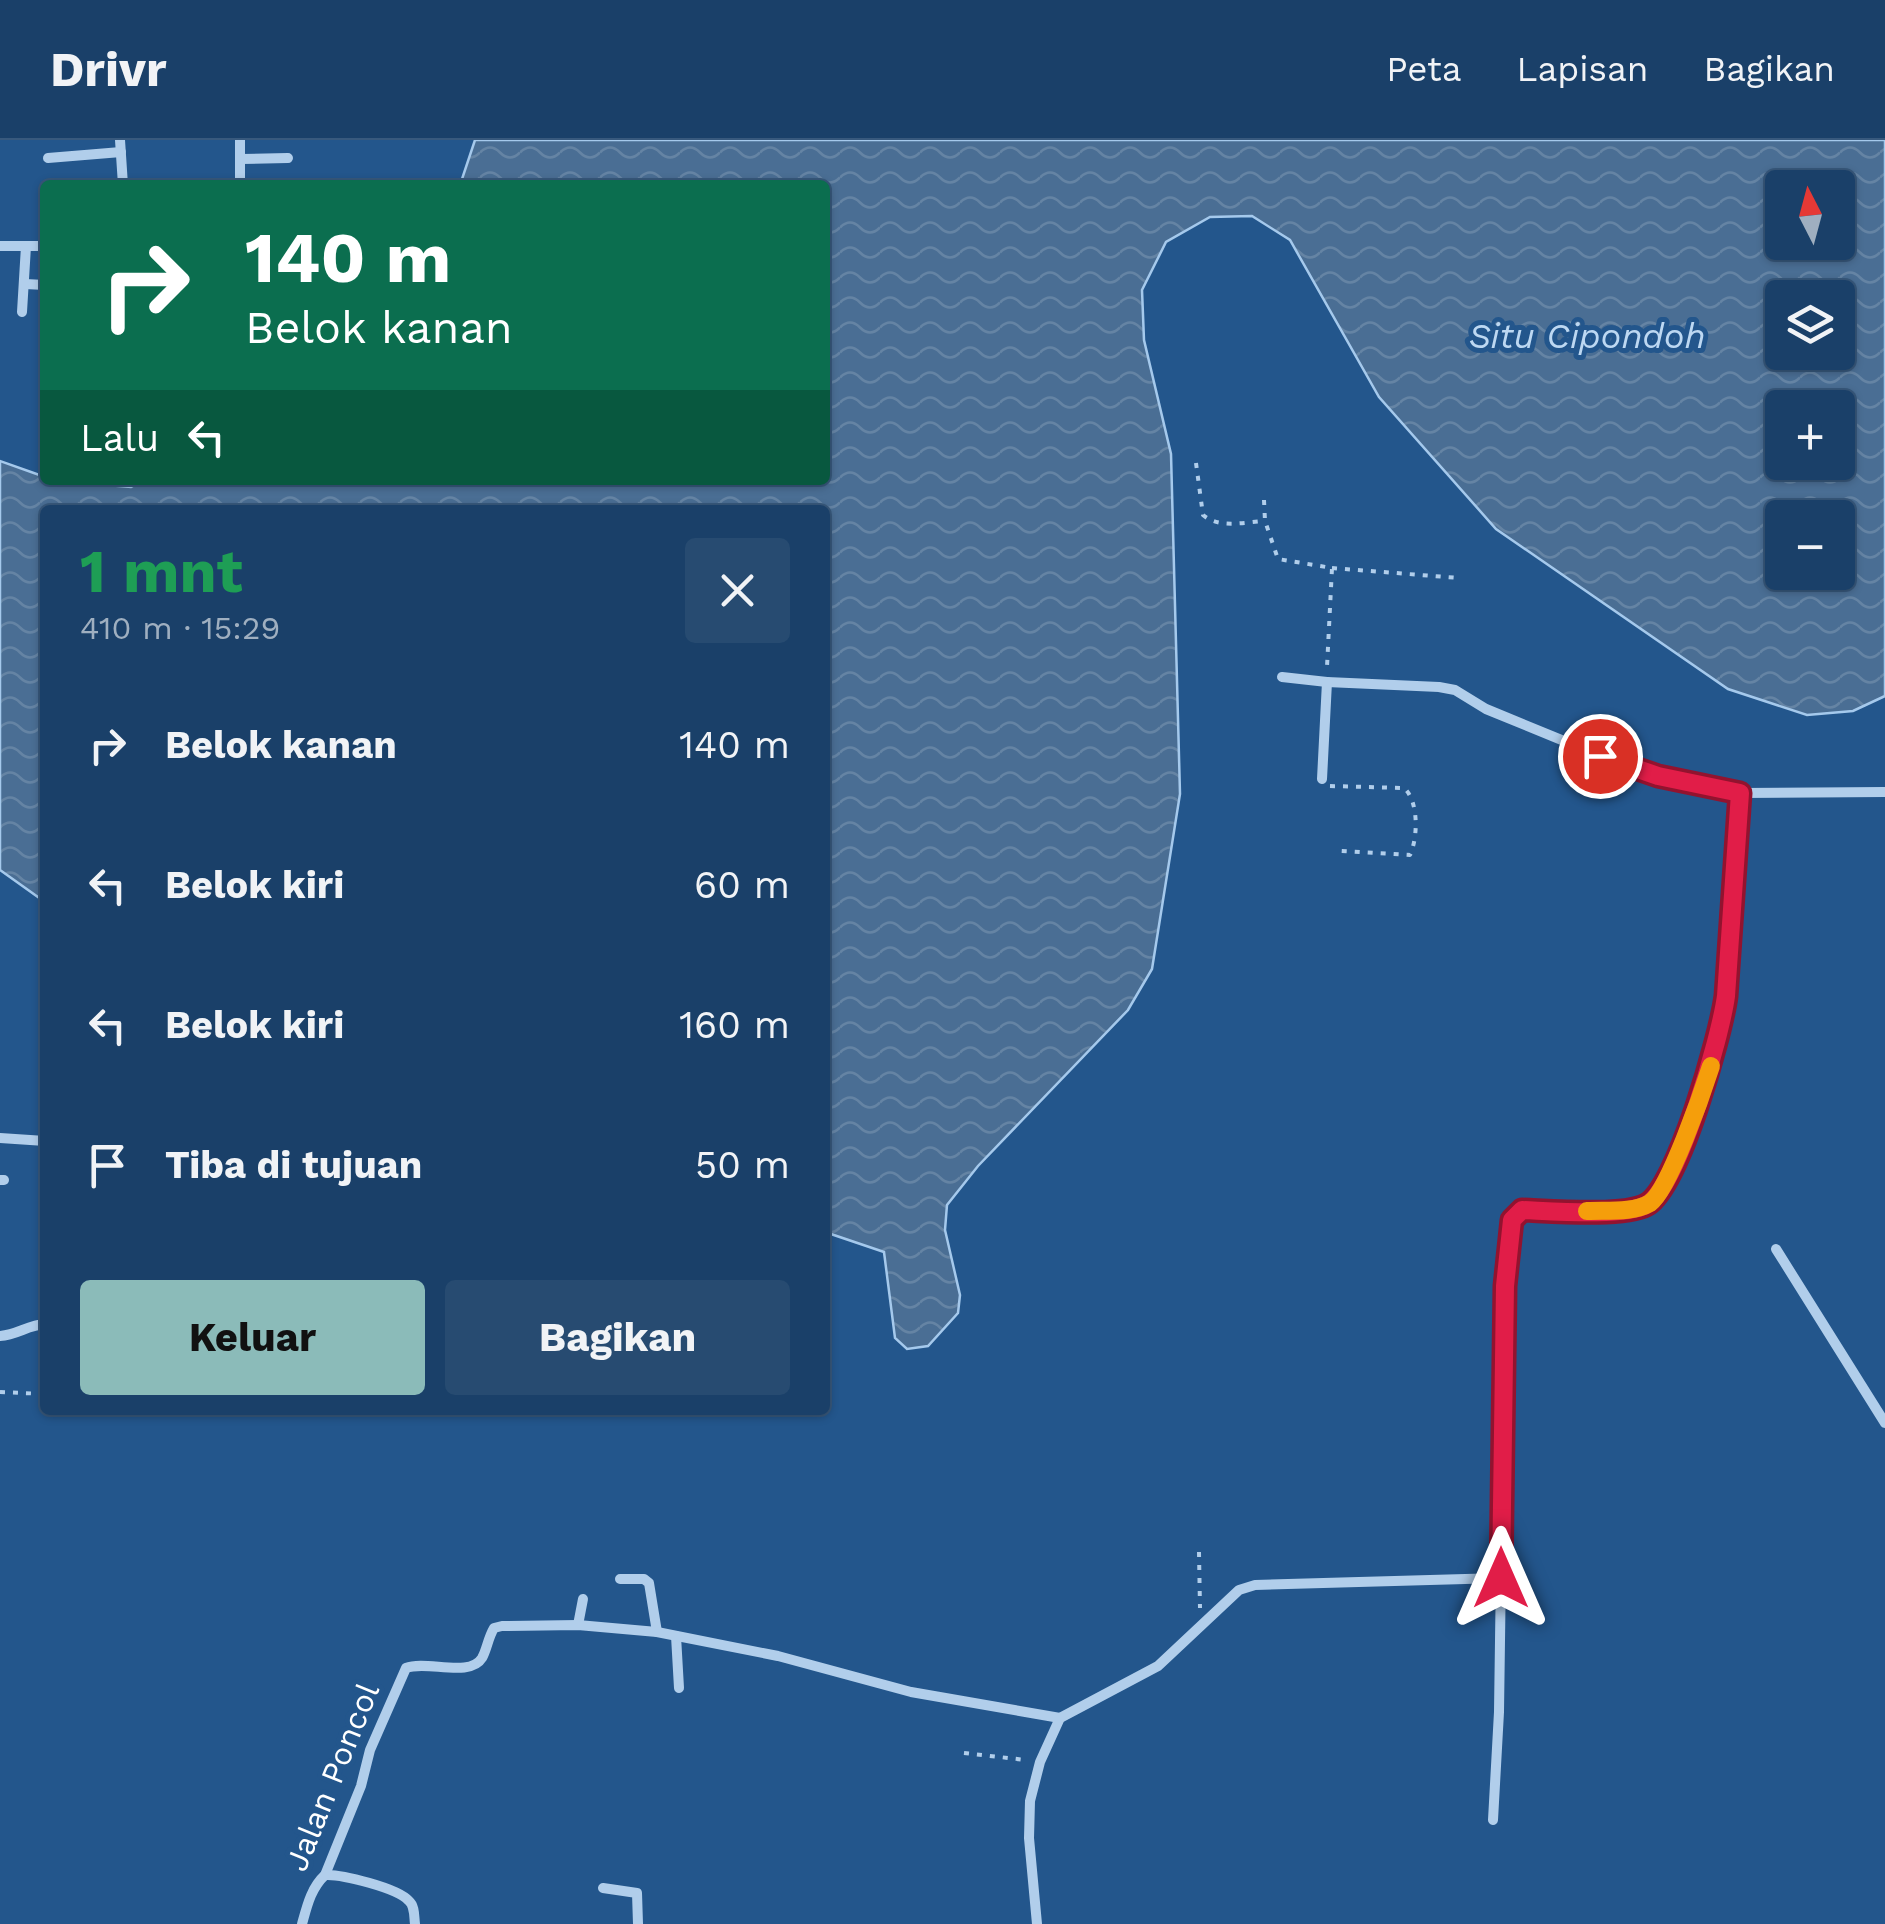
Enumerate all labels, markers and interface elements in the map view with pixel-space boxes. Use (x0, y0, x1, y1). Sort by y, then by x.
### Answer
text: Drivr (50, 41, 167, 98)
text: Peta (1386, 48, 1462, 90)
text: Lapisan (1517, 48, 1648, 90)
text: Bagikan (1703, 48, 1835, 90)
north arrow (1765, 170, 1855, 260)
map controls (1765, 170, 1855, 590)
text: 140 m (245, 217, 451, 299)
icon: right (80, 220, 210, 350)
button: layers (1765, 280, 1855, 370)
text: Belok kanan (245, 301, 513, 354)
water label: Situ Cipondoh (1468, 315, 1706, 357)
button: + (1765, 390, 1855, 480)
icon: left (179, 410, 234, 465)
text: Lalu (80, 416, 159, 460)
button: − (1765, 500, 1855, 590)
text: 1 mnt (80, 536, 243, 607)
button: close (685, 538, 790, 643)
text: 410 m · 15:29 (80, 609, 280, 647)
pin (1558, 714, 1643, 799)
icon: right (80, 718, 135, 773)
text: Belok kanan (165, 723, 397, 767)
text: 140 m (679, 723, 790, 767)
icon: arrive (1573, 729, 1628, 784)
icon: left (80, 858, 135, 913)
text: Belok kiri (165, 863, 344, 907)
text: 60 m (694, 863, 790, 907)
icon: left (80, 998, 135, 1053)
text: Belok kiri (165, 1003, 344, 1047)
text: 160 m (679, 1003, 790, 1047)
icon: arrive (80, 1138, 135, 1193)
text: Tiba di tujuan (165, 1143, 422, 1187)
text: 50 m (695, 1143, 790, 1187)
button: Keluar (80, 1280, 425, 1395)
button: Bagikan (445, 1280, 790, 1395)
position arrow (1449, 1526, 1553, 1630)
street label: Jalan Poncol (277, 1677, 387, 1877)

